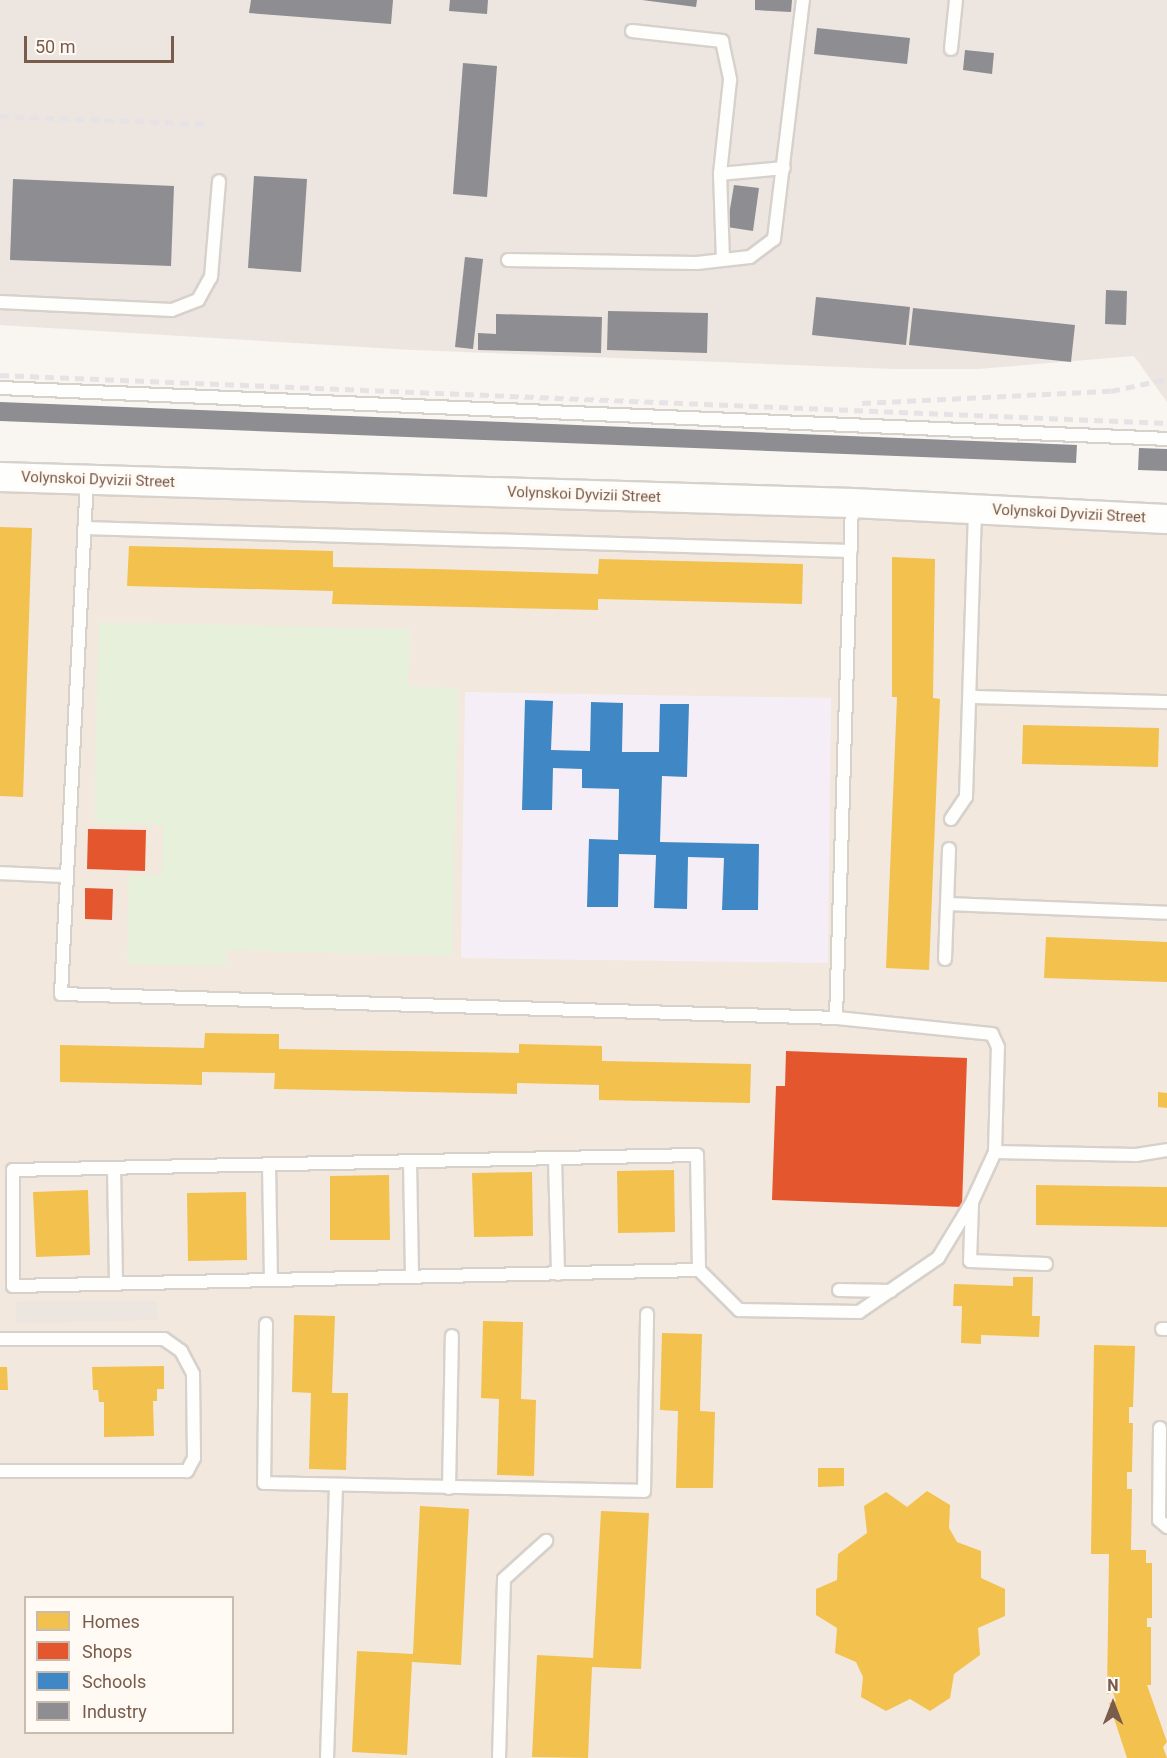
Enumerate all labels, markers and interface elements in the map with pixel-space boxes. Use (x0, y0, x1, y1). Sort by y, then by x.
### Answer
scale bar (27, 24, 177, 62)
text: 50 m (35, 36, 75, 57)
street label: Volynskoi Dyvizii Street (21, 468, 175, 492)
street label: Volynskoi Dyvizii Street (507, 483, 661, 507)
street label: Volynskoi Dyvizii Street (992, 501, 1146, 527)
legend (24, 1596, 234, 1734)
text: Homes (82, 1611, 140, 1632)
text: Shops (82, 1641, 132, 1662)
text: Schools (82, 1671, 146, 1692)
north arrow (1083, 1674, 1143, 1734)
text: N (1107, 1676, 1119, 1695)
text: Industry (82, 1701, 147, 1722)

